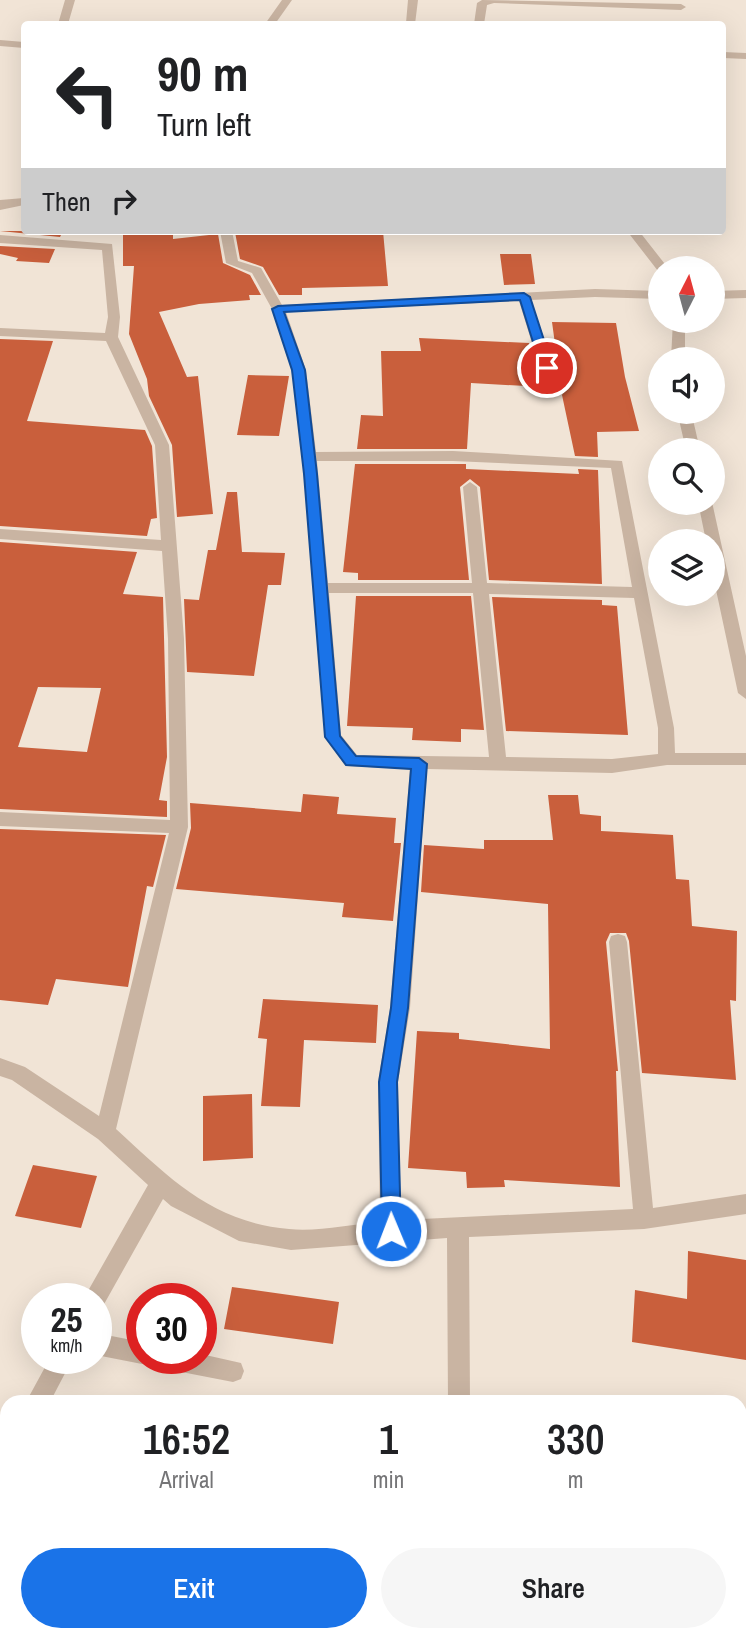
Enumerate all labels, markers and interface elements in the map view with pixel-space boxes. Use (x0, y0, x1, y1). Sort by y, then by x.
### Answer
text: 90 m (157, 40, 249, 106)
icon: left (42, 49, 133, 140)
text: Turn left (157, 103, 251, 146)
icon: right (105, 182, 143, 220)
text: Then (42, 184, 91, 219)
north arrow (648, 256, 724, 332)
map controls (648, 256, 725, 606)
pin (517, 338, 577, 398)
button: sound (648, 347, 725, 424)
icon: arrive (528, 349, 566, 387)
button: search (648, 438, 725, 515)
button: layers (648, 529, 725, 606)
position arrow (354, 1194, 428, 1268)
speed limit sign: 30 (126, 1283, 217, 1374)
text: 25 (51, 1296, 82, 1343)
text: km/h (51, 1333, 83, 1358)
text: 16:52 (143, 1411, 230, 1467)
text: 1 (379, 1411, 398, 1467)
text: 330 (547, 1411, 604, 1467)
text: Arrival (159, 1464, 214, 1495)
text: min (373, 1464, 404, 1495)
text: m (568, 1464, 583, 1495)
button: Exit (21, 1548, 367, 1628)
button: Share (381, 1548, 726, 1628)

